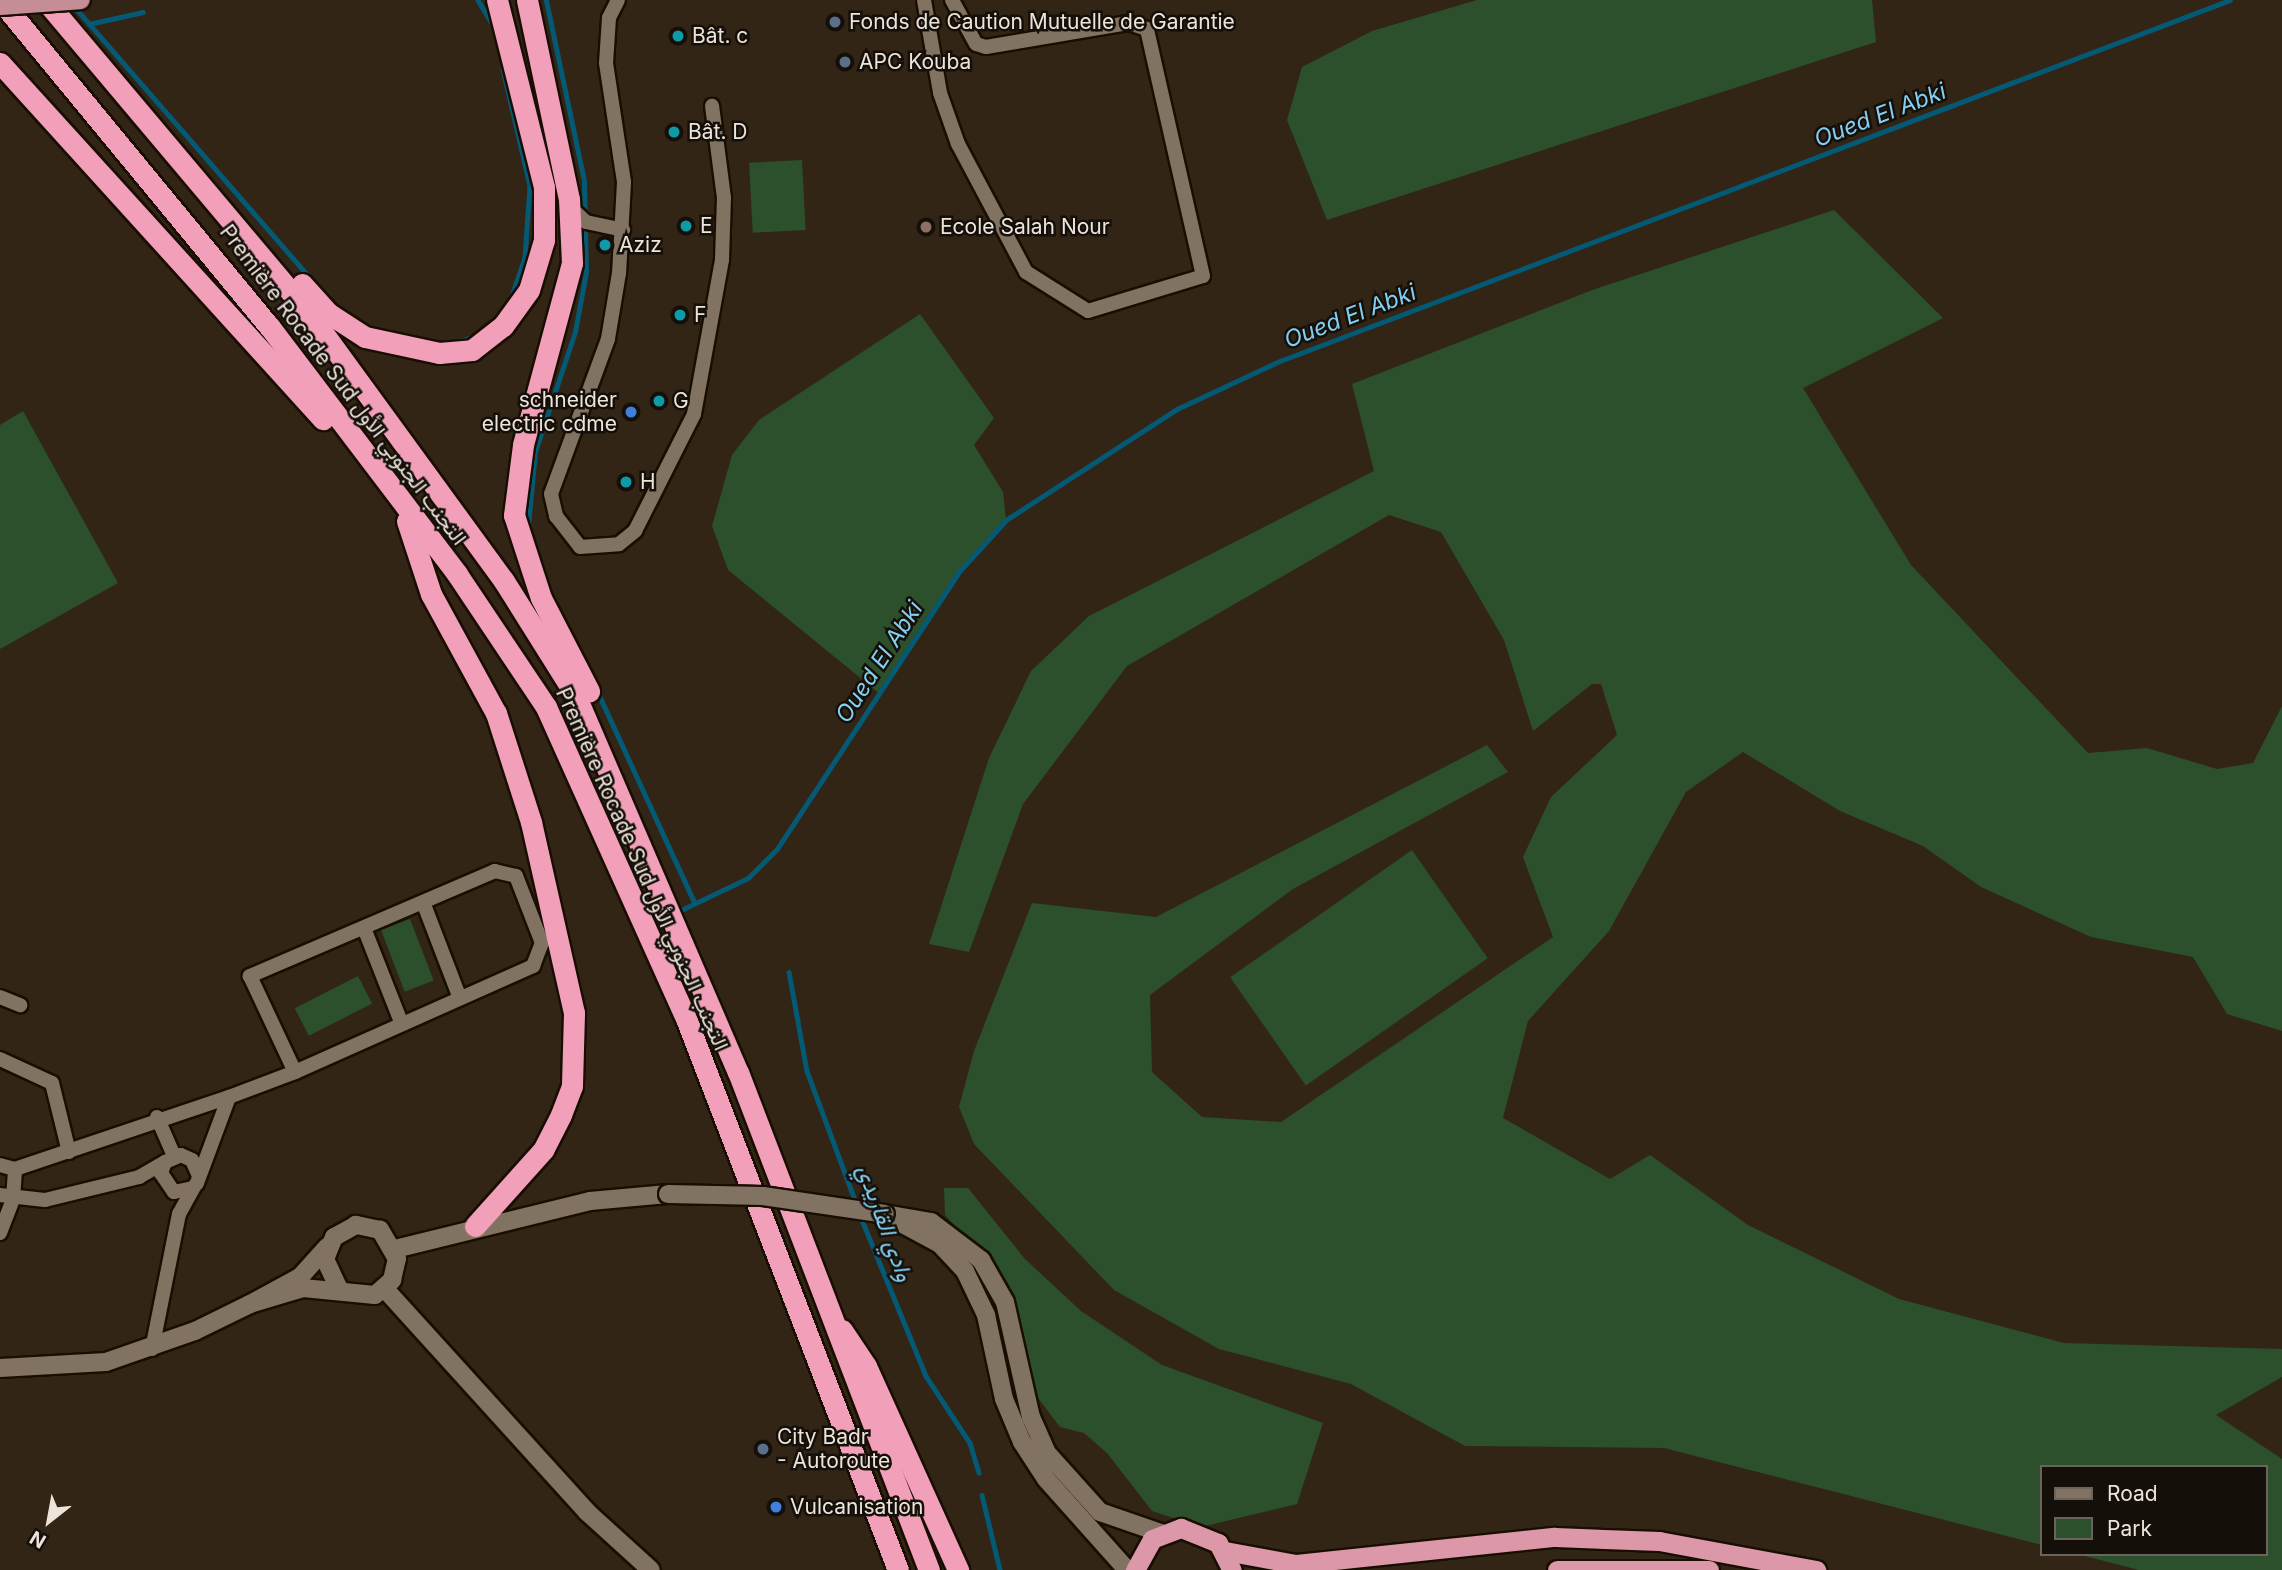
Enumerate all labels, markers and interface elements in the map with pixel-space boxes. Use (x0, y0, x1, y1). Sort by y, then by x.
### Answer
place label: Fonds de Caution Mutuelle de Garantie (849, 9, 1235, 35)
marker: Fonds de Caution Mutuelle de Garantie (827, 14, 843, 30)
place label: Bât. c (692, 23, 748, 49)
marker: Bât. c (670, 28, 686, 44)
place label: APC Kouba (859, 49, 971, 75)
marker: APC Kouba (837, 54, 853, 70)
water label: Oued El Abki (1810, 77, 1950, 153)
place label: Bât. D (688, 119, 748, 145)
marker: Bât. D (666, 124, 682, 140)
place label: E (700, 213, 713, 239)
place label: Ecole Salah Nour (940, 214, 1110, 240)
marker: E (678, 218, 694, 234)
marker: Ecole Salah Nour (918, 219, 934, 235)
street label: Première Rocade Sud التجنب الجنوبي الأول (214, 220, 472, 550)
place label: Aziz (619, 232, 662, 258)
marker: Aziz (597, 237, 613, 253)
water label: Oued El Abki (1280, 278, 1420, 354)
place label: F (694, 302, 706, 328)
marker: F (672, 307, 688, 323)
place label: schneider electric cdme (482, 387, 617, 437)
place label: G (673, 388, 689, 414)
marker: G (651, 393, 667, 409)
marker: schneider electric cdme (623, 404, 639, 420)
place label: H (640, 469, 656, 495)
marker: H (618, 474, 634, 490)
water label: Oued El Abki (830, 596, 928, 728)
street label: Première Rocade Sud التجنب الجنوبي الأول (550, 684, 734, 1054)
water label: وادي القاريدي (851, 1161, 919, 1285)
place label: City Badr - Autoroute (777, 1424, 890, 1474)
marker: City Badr - Autoroute (755, 1441, 771, 1457)
legend (2040, 1465, 2268, 1556)
text: Road (2107, 1481, 2158, 1506)
north arrow (14, 1486, 84, 1556)
place label: Vulcanisation (790, 1494, 923, 1520)
marker: Vulcanisation (768, 1499, 784, 1515)
text: Park (2107, 1516, 2152, 1541)
text: N (26, 1526, 50, 1553)

